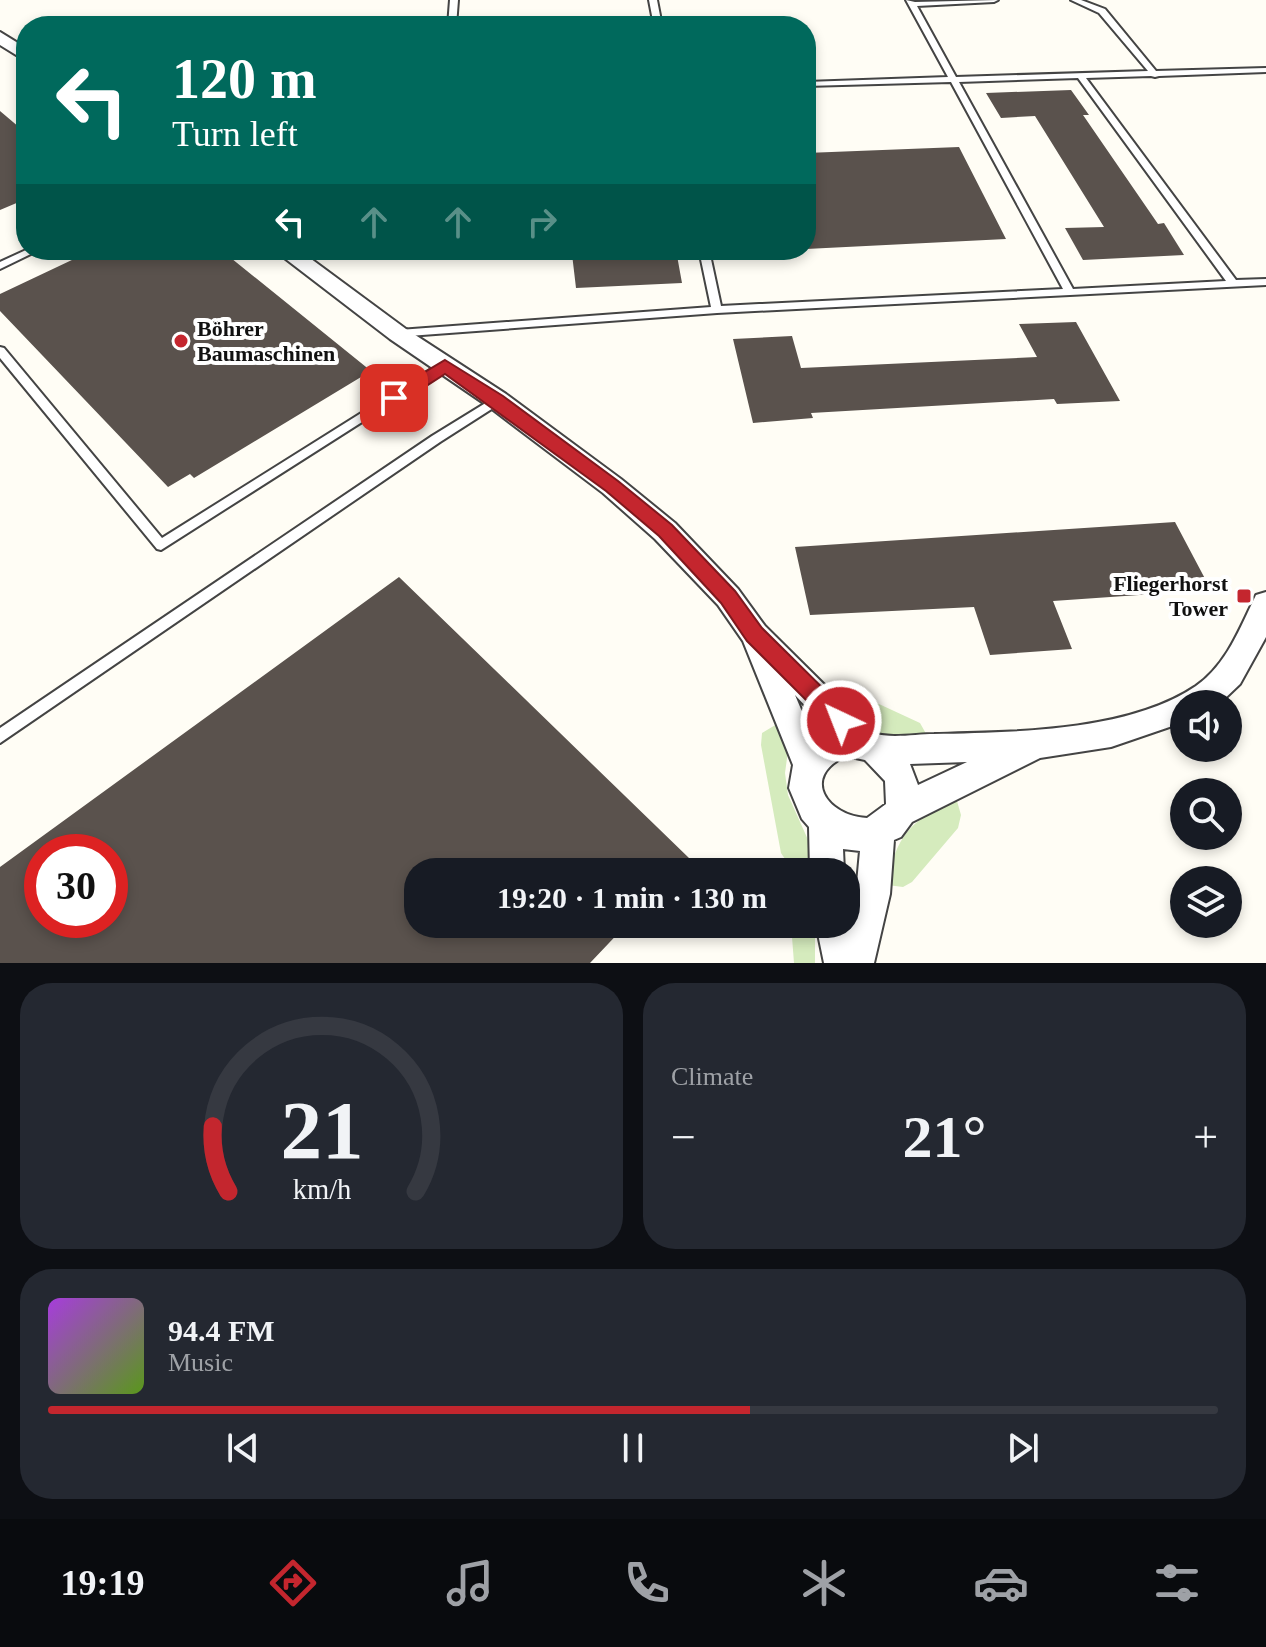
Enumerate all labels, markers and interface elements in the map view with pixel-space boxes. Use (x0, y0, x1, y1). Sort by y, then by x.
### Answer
icon: left (40, 48, 144, 152)
text: 120 m (172, 48, 317, 110)
text: Turn left (172, 114, 298, 154)
icon: left (268, 200, 312, 244)
icon: ahead (352, 200, 396, 244)
icon: ahead (436, 200, 480, 244)
icon: right (520, 200, 564, 244)
place label: Böhrer Baumaschinen (197, 316, 335, 366)
marker: Böhrer Baumaschinen (172, 332, 190, 350)
pin (360, 364, 428, 432)
icon: arrive (372, 376, 416, 420)
place label: Fliegerhorst Tower (1113, 571, 1229, 621)
marker: Fliegerhorst Tower (1235, 587, 1253, 605)
position arrow (799, 679, 883, 763)
map controls (1170, 690, 1242, 938)
button: sound (1170, 690, 1242, 762)
button: search (1170, 778, 1242, 850)
speed limit sign: 30 (24, 834, 128, 938)
button: layers (1170, 866, 1242, 938)
text: 19:20 · 1 min · 130 m (497, 881, 767, 914)
text: Climate (671, 1062, 753, 1091)
text: 21 (280, 1084, 363, 1176)
text: 21° (903, 1104, 987, 1170)
text: − (671, 1113, 696, 1162)
text: + (1193, 1113, 1218, 1162)
text: km/h (292, 1174, 351, 1205)
text: 94.4 FM (168, 1314, 275, 1347)
text: Music (168, 1348, 233, 1377)
icon: previous (221, 1426, 265, 1470)
icon: pause (611, 1426, 655, 1470)
icon: next (1001, 1426, 1045, 1470)
icon: directions (265, 1555, 321, 1611)
icon: music (442, 1555, 498, 1611)
icon: phone (619, 1555, 675, 1611)
icon: climate (796, 1555, 852, 1611)
icon: car (973, 1555, 1029, 1611)
icon: filters (1149, 1555, 1205, 1611)
text: 19:19 (60, 1563, 144, 1603)

